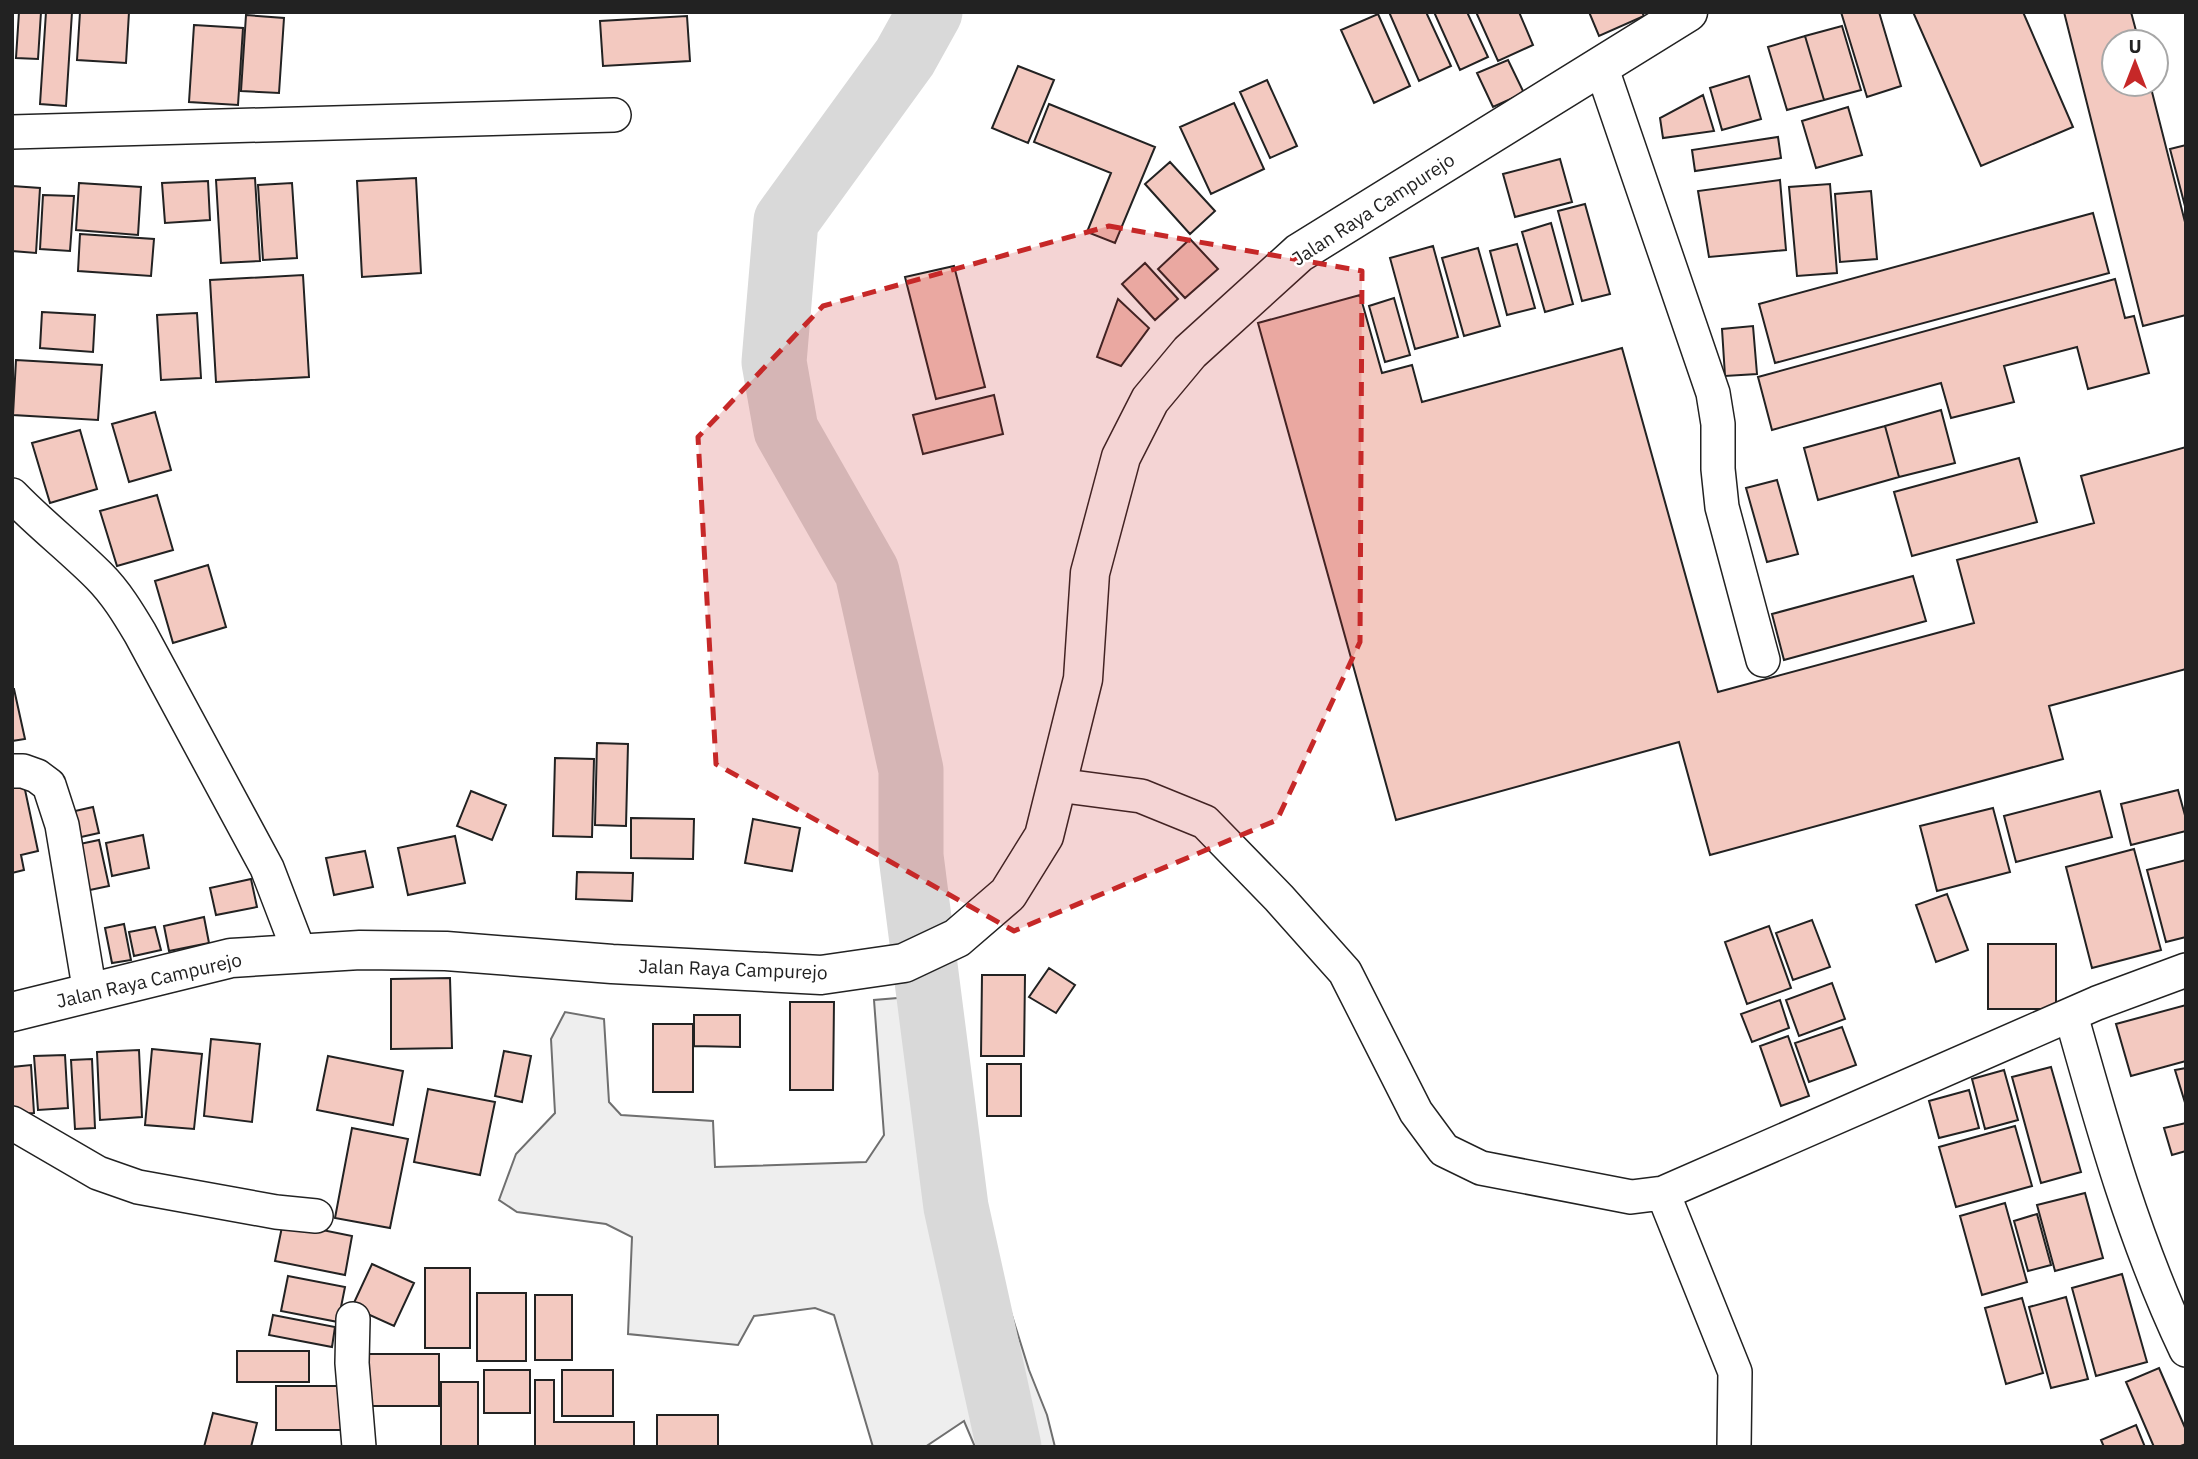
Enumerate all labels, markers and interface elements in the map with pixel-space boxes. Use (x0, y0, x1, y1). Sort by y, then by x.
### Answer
north arrow (2100, 28, 2170, 98)
text: U (2128, 34, 2142, 58)
street label: Jalan Raya Campurejo (1287, 147, 1459, 271)
street label: Jalan Raya Campurejo (54, 947, 244, 1013)
street label: Jalan Raya Campurejo (638, 954, 828, 984)

